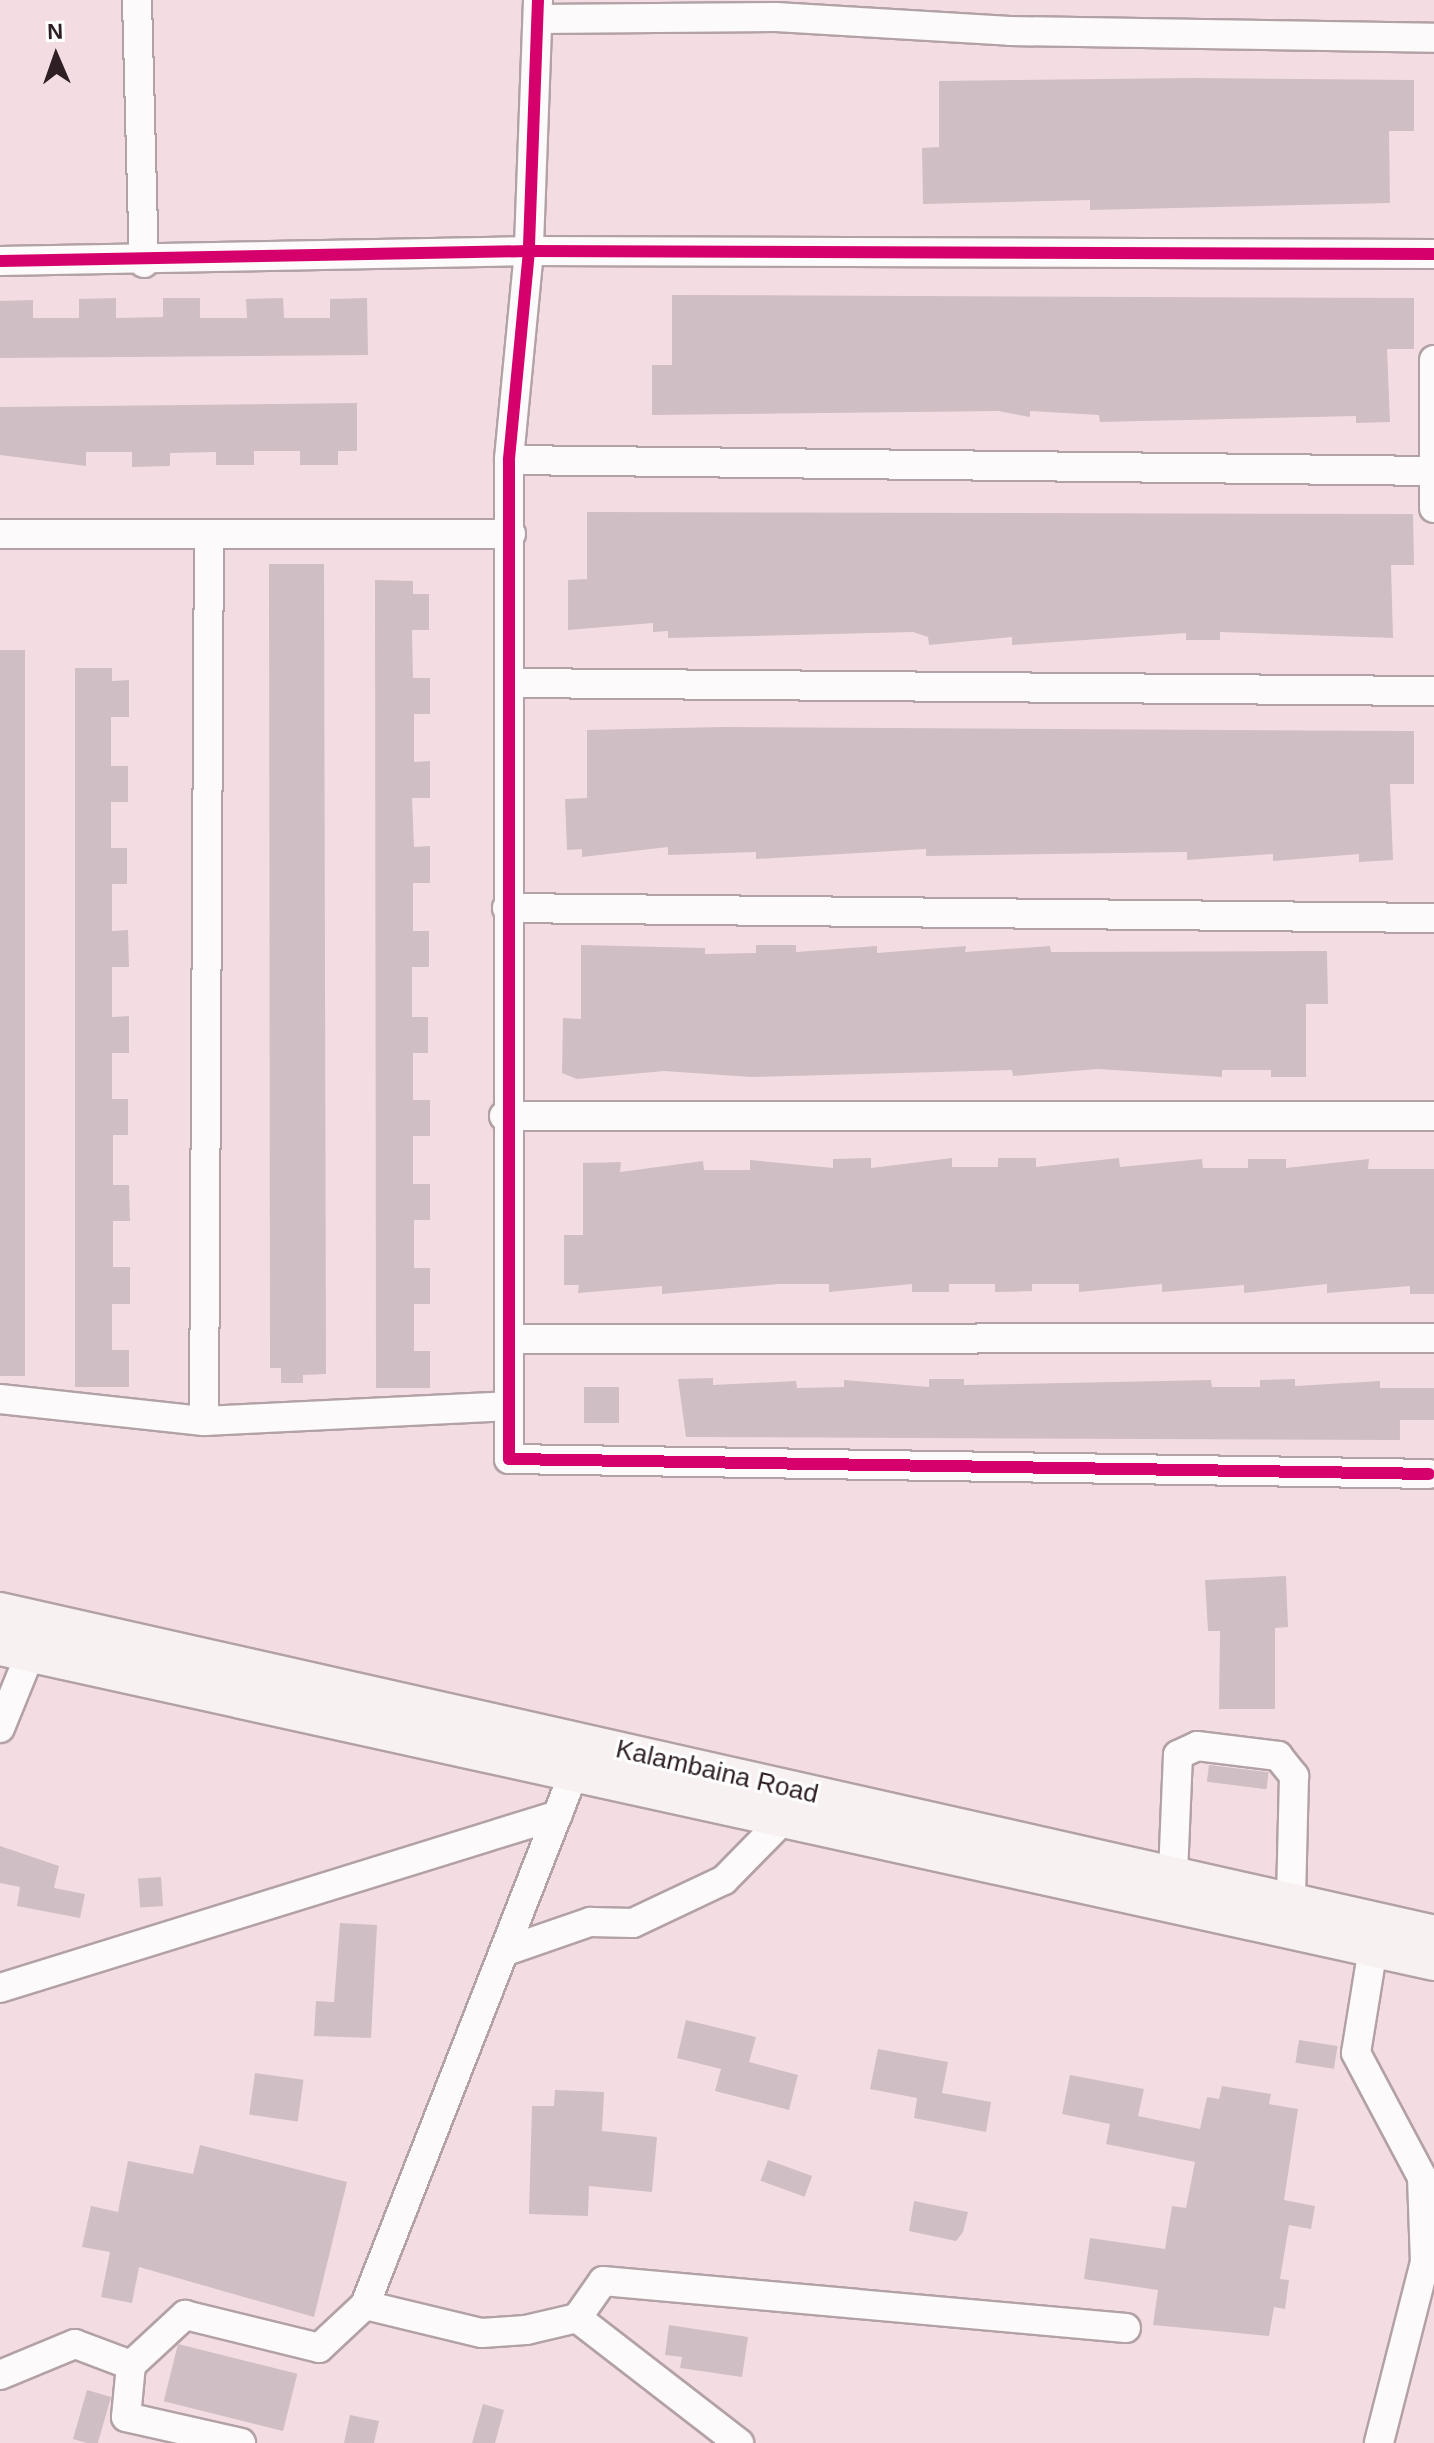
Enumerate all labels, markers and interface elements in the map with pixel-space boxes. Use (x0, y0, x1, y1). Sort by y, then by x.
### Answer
north arrow (16, 16, 96, 96)
text: N (47, 19, 64, 44)
street label: Kalambaina Road (613, 1734, 821, 1810)

